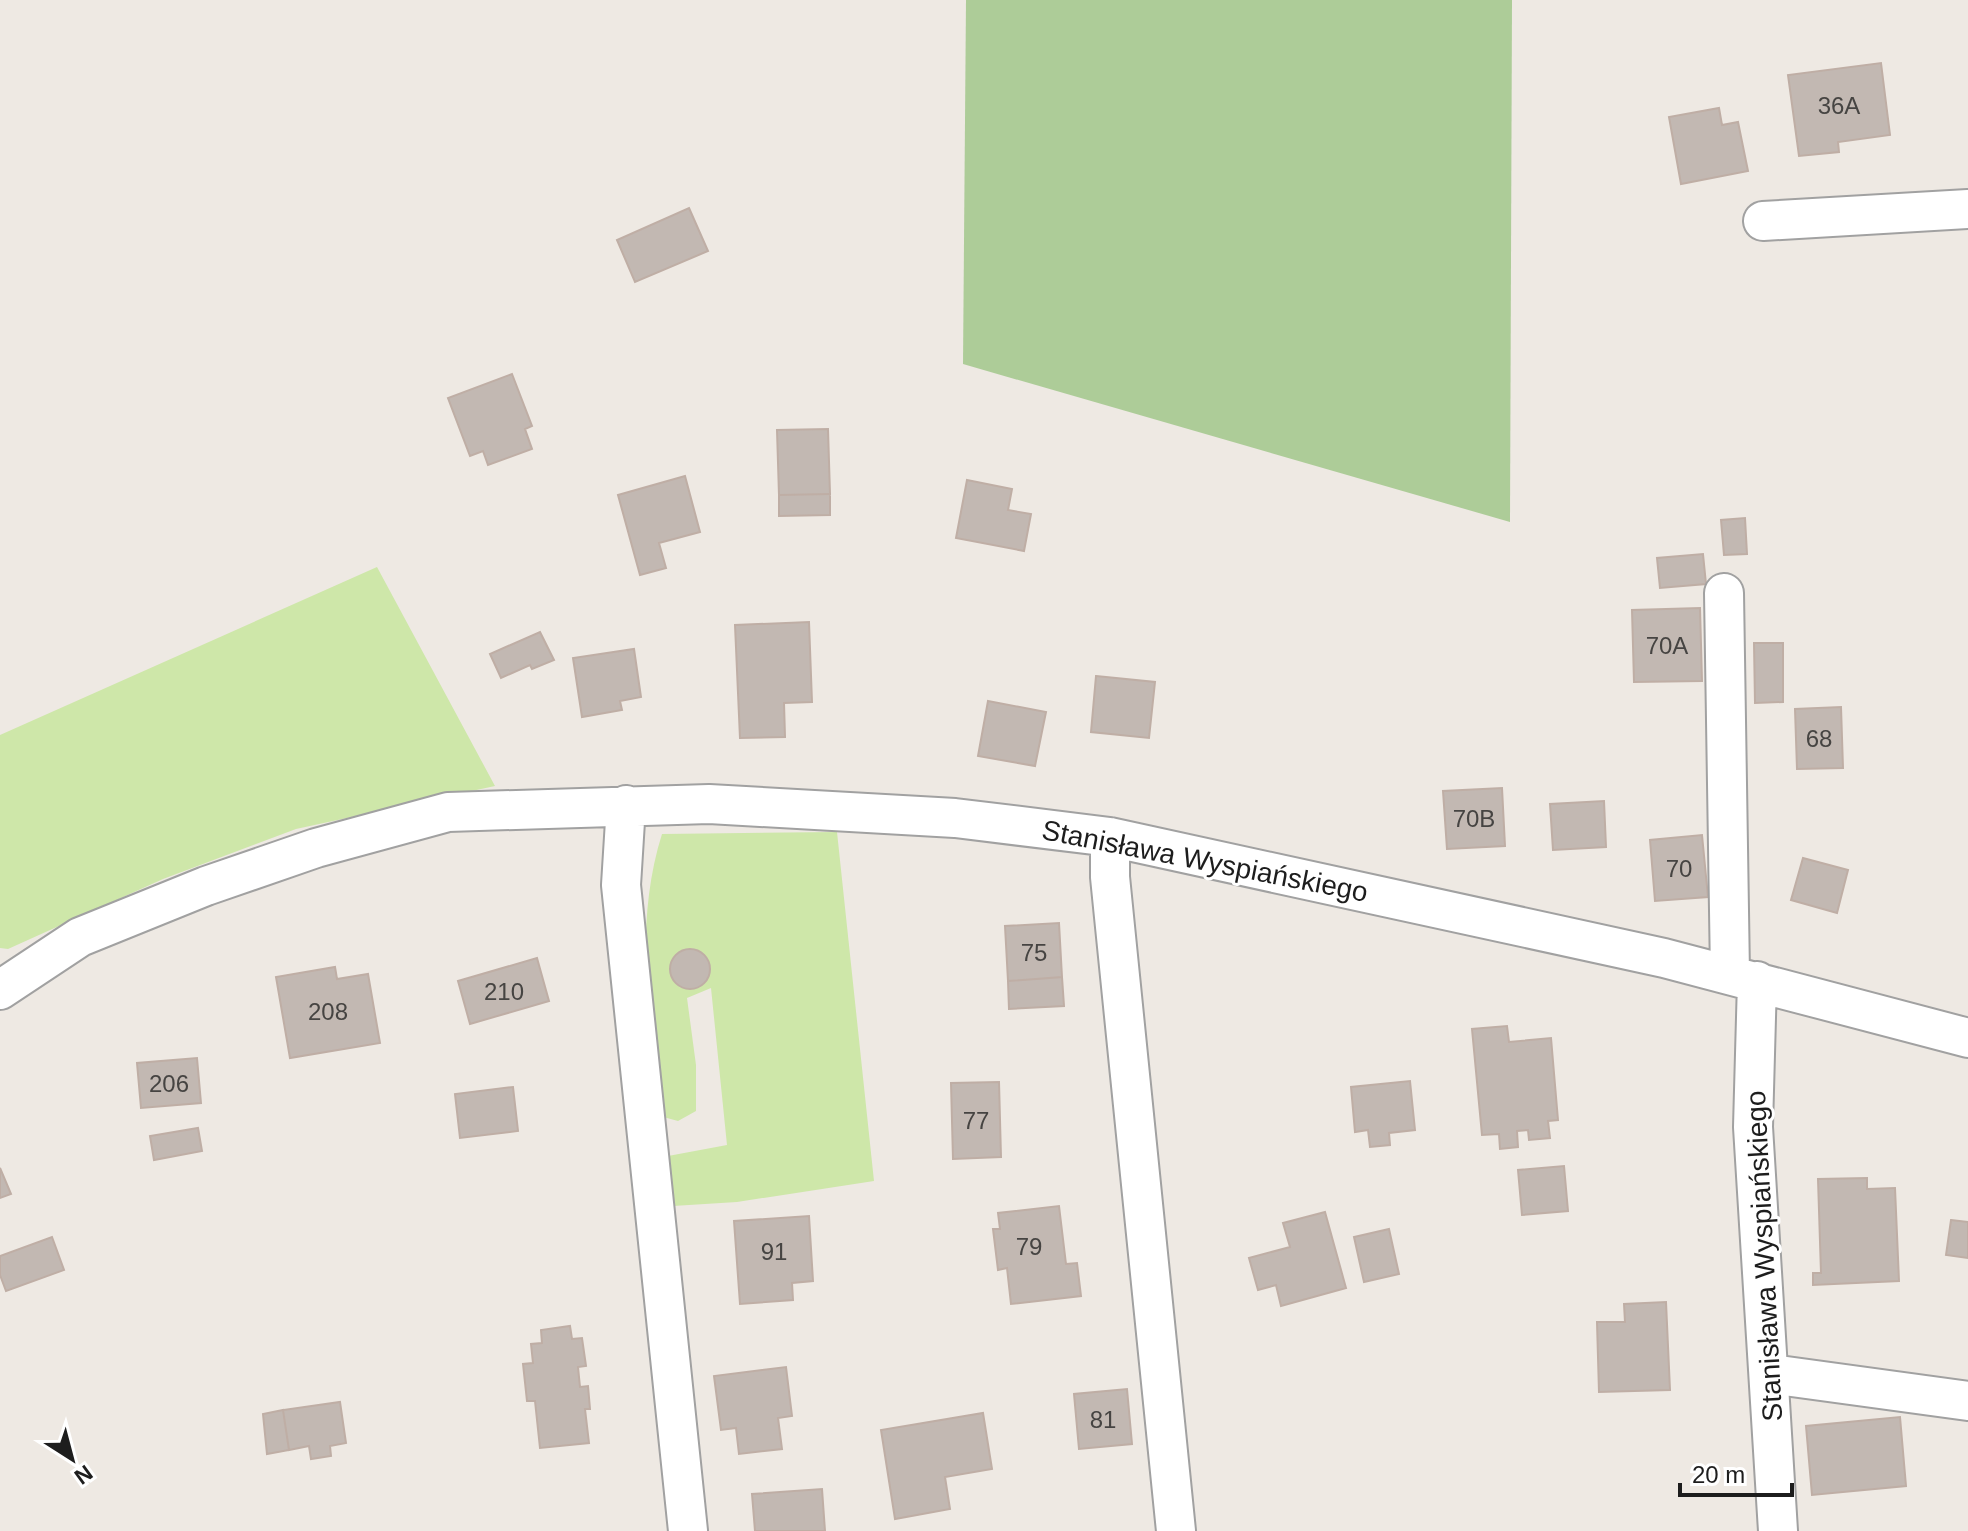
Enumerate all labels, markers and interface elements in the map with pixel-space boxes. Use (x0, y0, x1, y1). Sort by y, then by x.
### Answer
house number: 36A (1818, 92, 1860, 119)
house number: 70A (1646, 632, 1688, 659)
house number: 68 (1806, 725, 1832, 752)
house number: 70B (1453, 805, 1495, 832)
street label: Stanisława Wyspiańskiego (1039, 814, 1371, 908)
house number: 70 (1666, 855, 1692, 882)
house number: 75 (1021, 939, 1047, 966)
house number: 210 (484, 978, 524, 1005)
house number: 208 (308, 998, 348, 1025)
house number: 206 (149, 1070, 189, 1097)
street label: Stanisława Wyspiańskiego (1740, 1090, 1788, 1422)
house number: 77 (963, 1107, 989, 1134)
house number: 79 (1016, 1233, 1042, 1260)
house number: 91 (761, 1238, 787, 1265)
house number: 81 (1090, 1406, 1116, 1433)
north arrow (32, 1419, 112, 1499)
scale bar (1680, 1447, 1792, 1497)
text: N (70, 1460, 97, 1490)
text: 20 m (1692, 1461, 1745, 1488)

